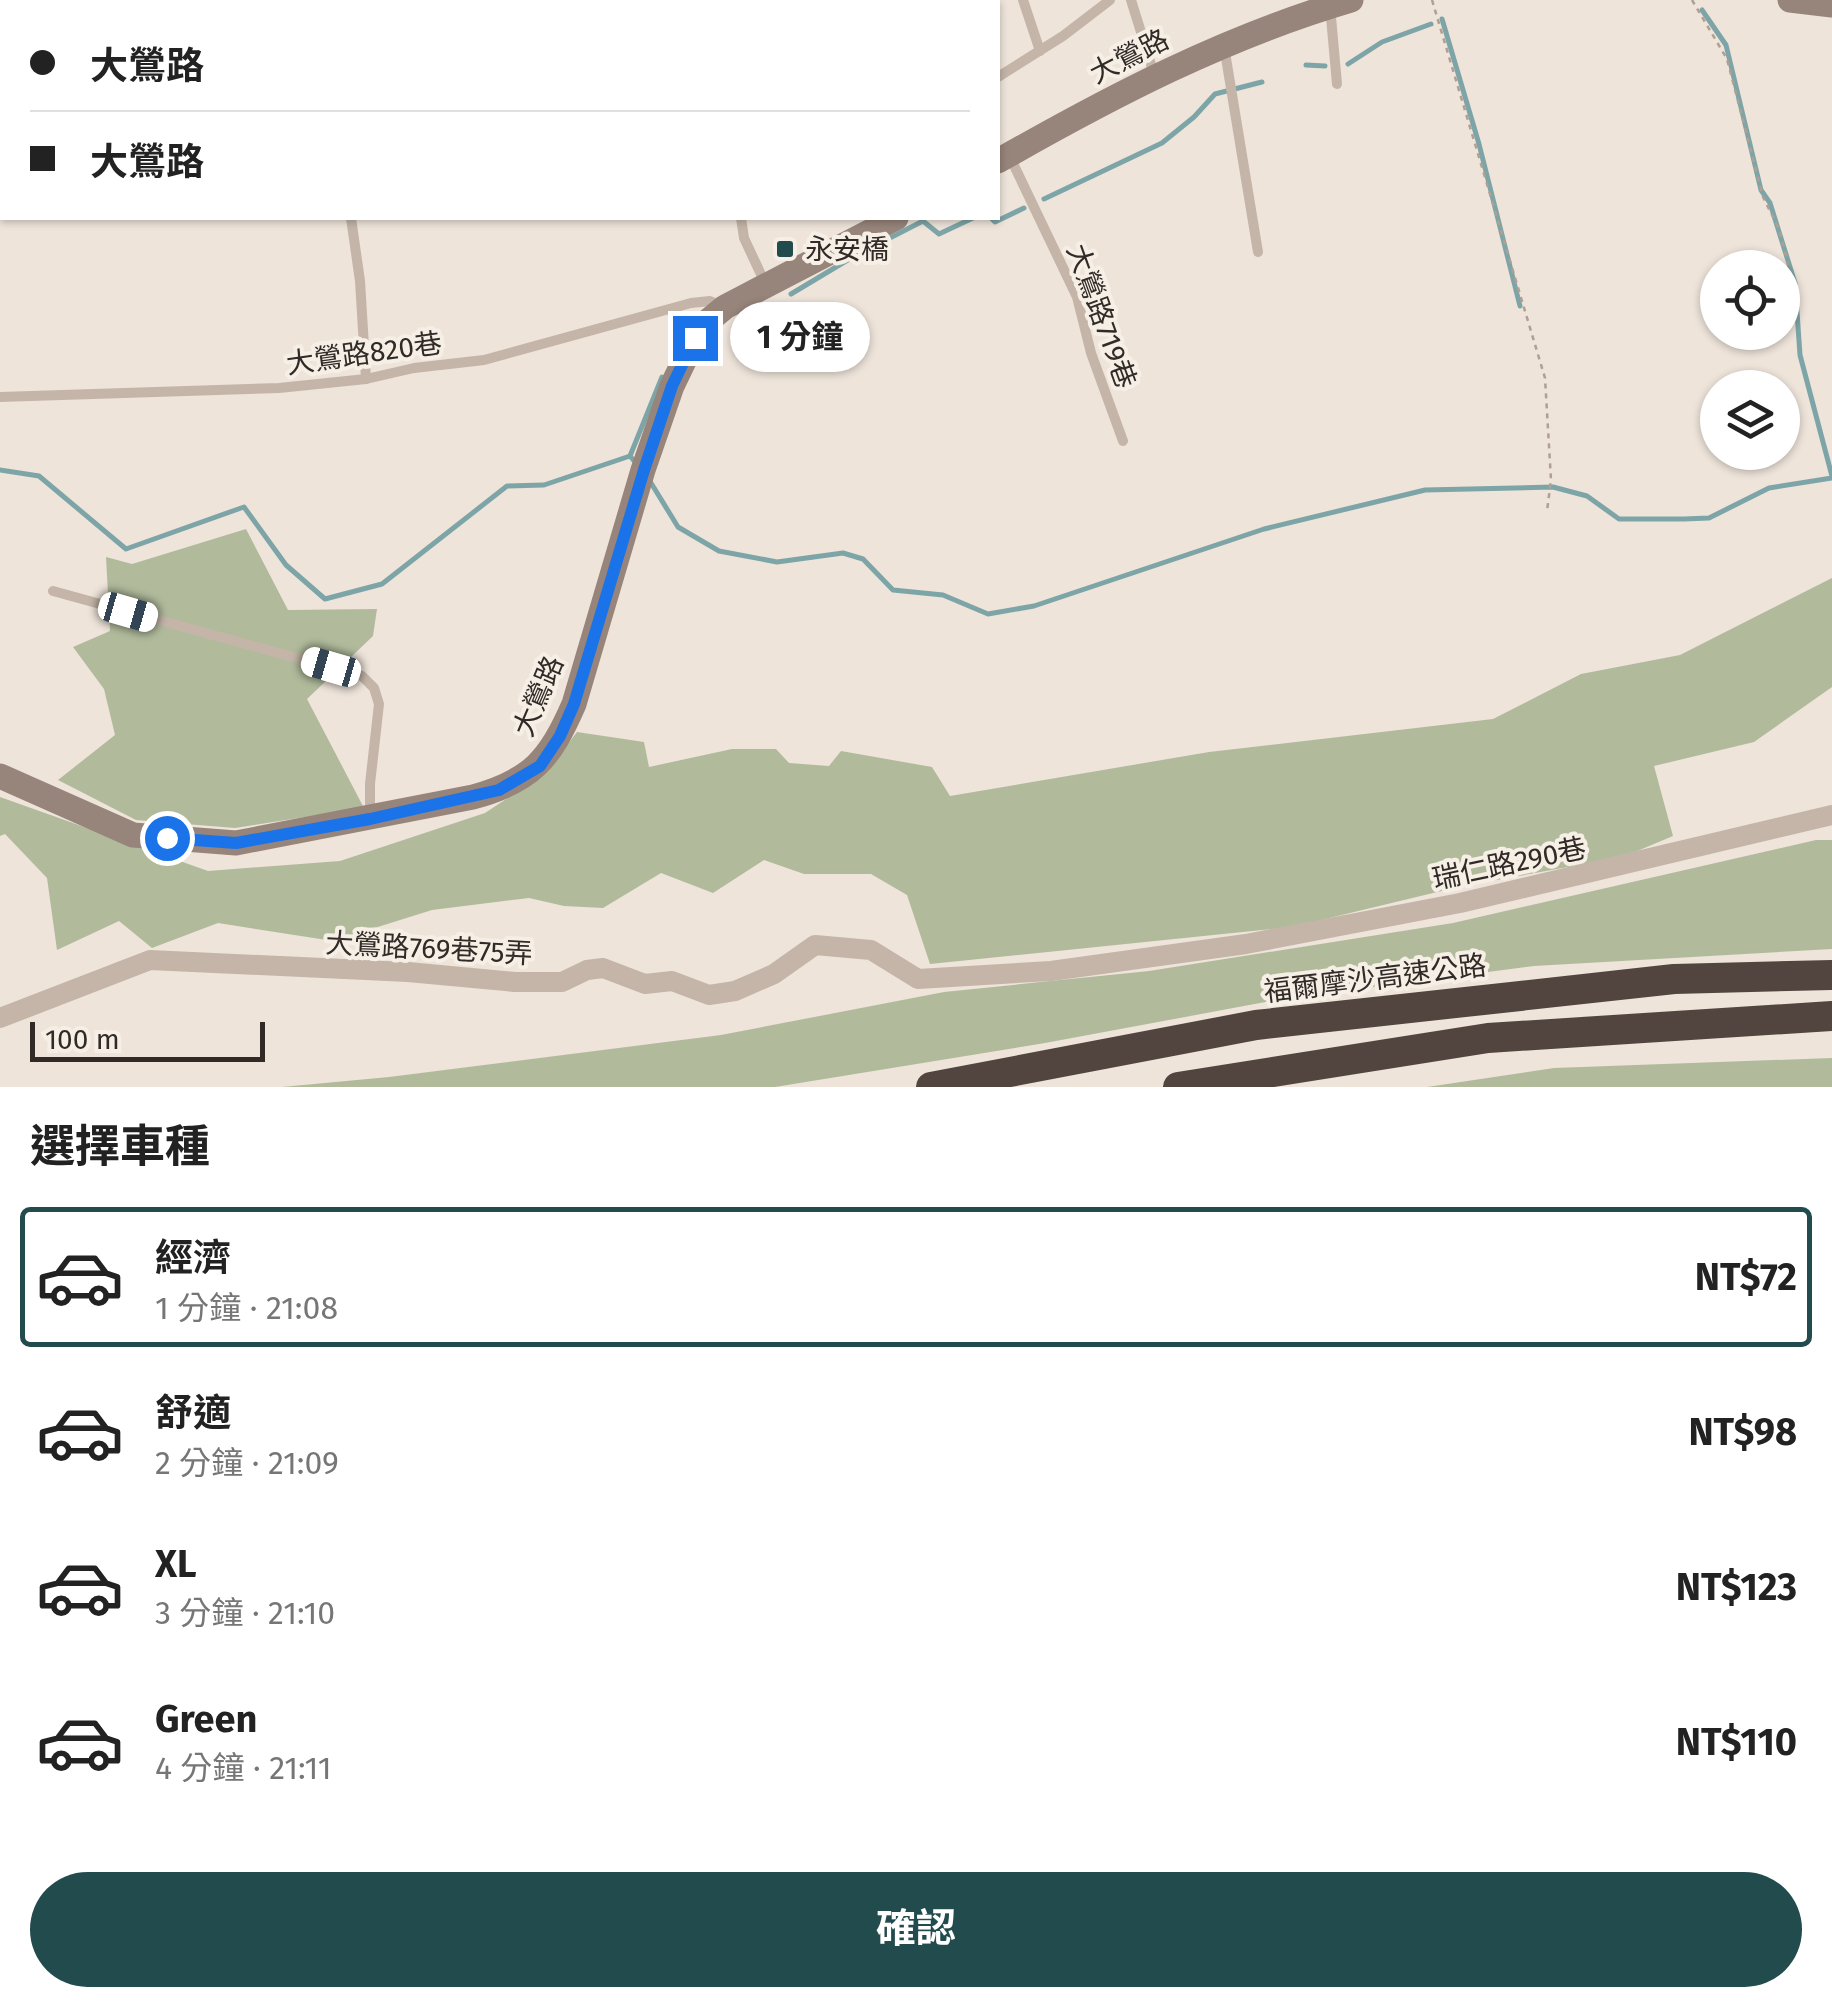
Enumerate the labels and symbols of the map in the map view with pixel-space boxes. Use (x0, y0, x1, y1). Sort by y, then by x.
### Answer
street label: 大鶯路 (1084, 23, 1174, 90)
place label: 永安橋 (805, 233, 889, 266)
marker: 永安橋 (774, 238, 796, 260)
street label: 大鶯路719巷 (1060, 240, 1143, 393)
callout: 1 分鐘 (730, 303, 870, 373)
route end (673, 316, 718, 361)
street label: 大鶯路820巷 (284, 326, 444, 381)
car (95, 589, 161, 635)
car (298, 644, 364, 690)
street label: 大鶯路 (507, 651, 570, 741)
route start (145, 816, 190, 861)
street label: 瑞仁路290巷 (1429, 831, 1589, 896)
street label: 大鶯路769巷75弄 (325, 927, 533, 970)
street label: 福爾摩沙高速公路 (1262, 948, 1488, 1009)
scale bar (30, 1017, 265, 1062)

